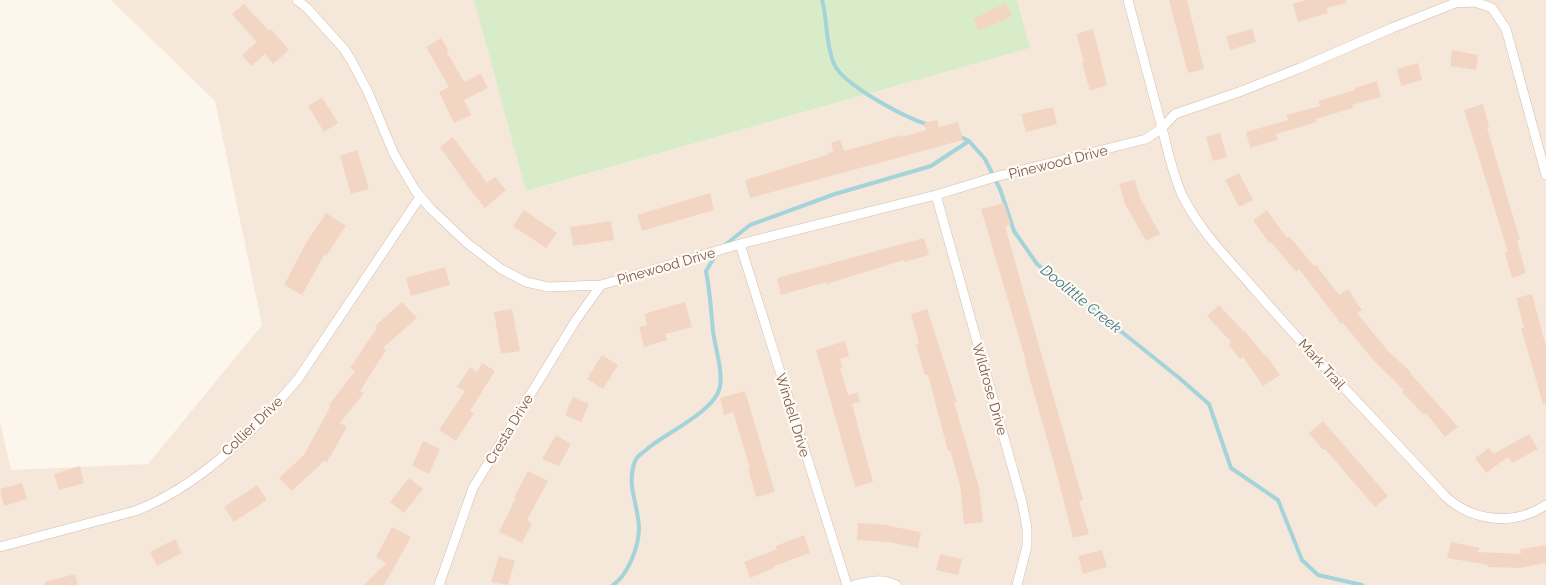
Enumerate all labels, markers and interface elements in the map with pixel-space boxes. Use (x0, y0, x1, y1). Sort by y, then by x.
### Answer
street label: Pinewood Drive (1007, 142, 1109, 182)
street label: Pinewood Drive (615, 244, 717, 288)
water label: Doolittle Creek (1037, 261, 1125, 337)
street label: Mark Trail (1295, 336, 1349, 393)
street label: Wildrose Drive (969, 341, 1011, 437)
street label: Windell Drive (773, 371, 813, 459)
street label: Cresta Drive (482, 391, 536, 467)
street label: Collier Drive (218, 393, 286, 459)

